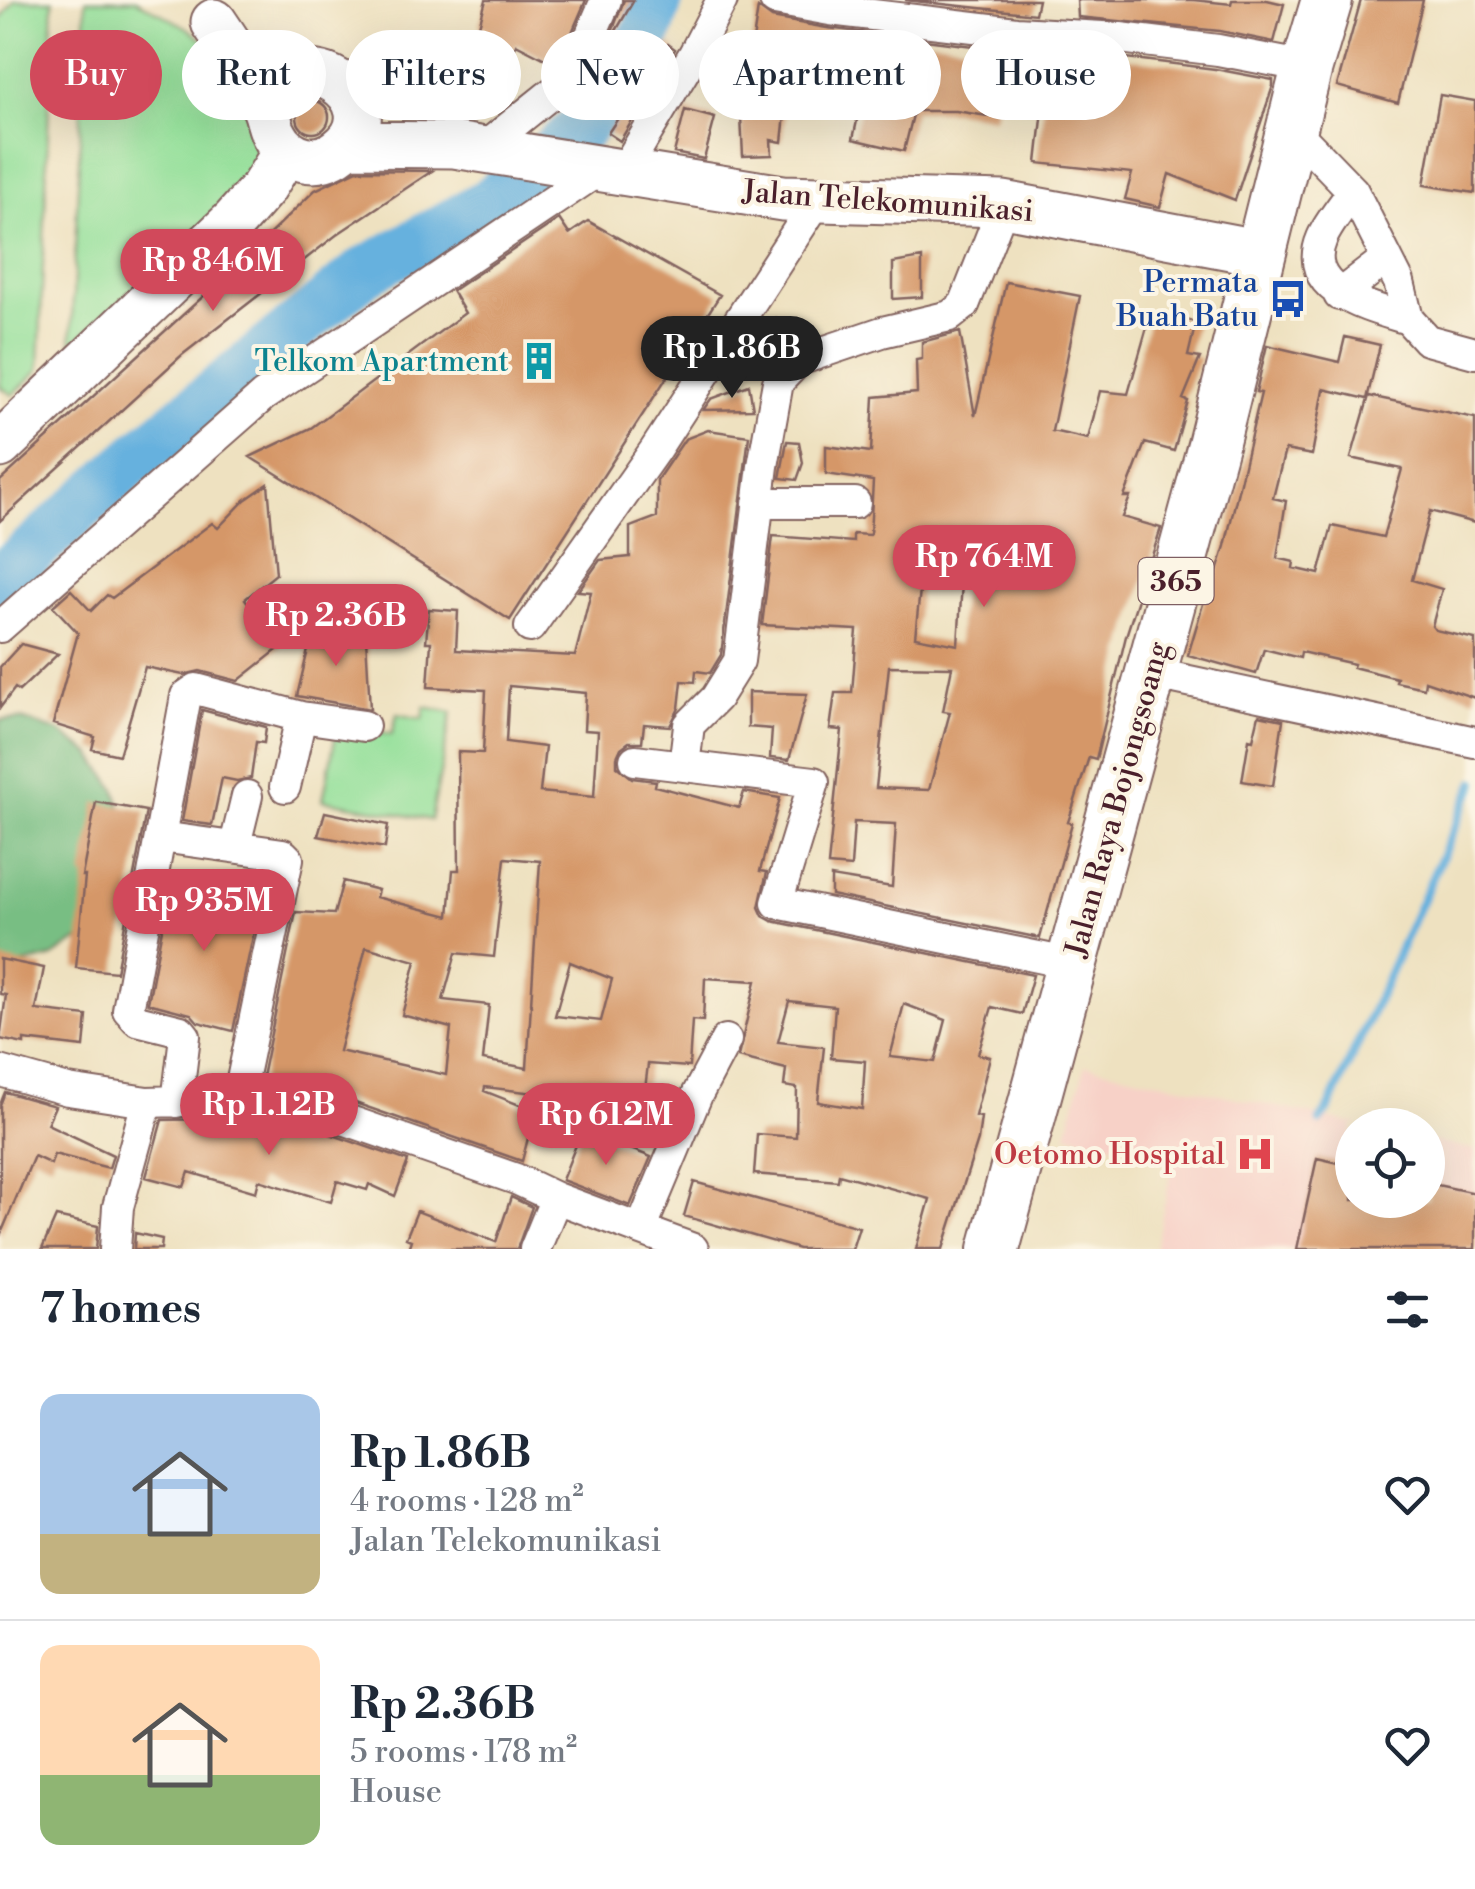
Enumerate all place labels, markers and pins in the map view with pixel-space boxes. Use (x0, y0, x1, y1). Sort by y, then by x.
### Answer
pin: Rp 846M (121, 229, 305, 314)
place label: Permata Buah Batu (1116, 264, 1259, 336)
bus stop icon: Permata Buah Batu (1267, 278, 1309, 320)
pin: Rp 1.86B (629, 316, 835, 401)
building icon: Telkom Apartment (518, 340, 560, 382)
place label: Telkom Apartment (255, 343, 509, 381)
pin: Rp 764M (892, 525, 1076, 610)
pin: Rp 2.36B (233, 584, 439, 669)
pin: Rp 935M (112, 869, 296, 954)
pin: Rp 1.12B (166, 1073, 372, 1158)
pin: Rp 612M (514, 1083, 698, 1168)
hospital icon: Oetomo Hospital (1234, 1133, 1276, 1175)
place label: Oetomo Hospital (994, 1136, 1225, 1174)

